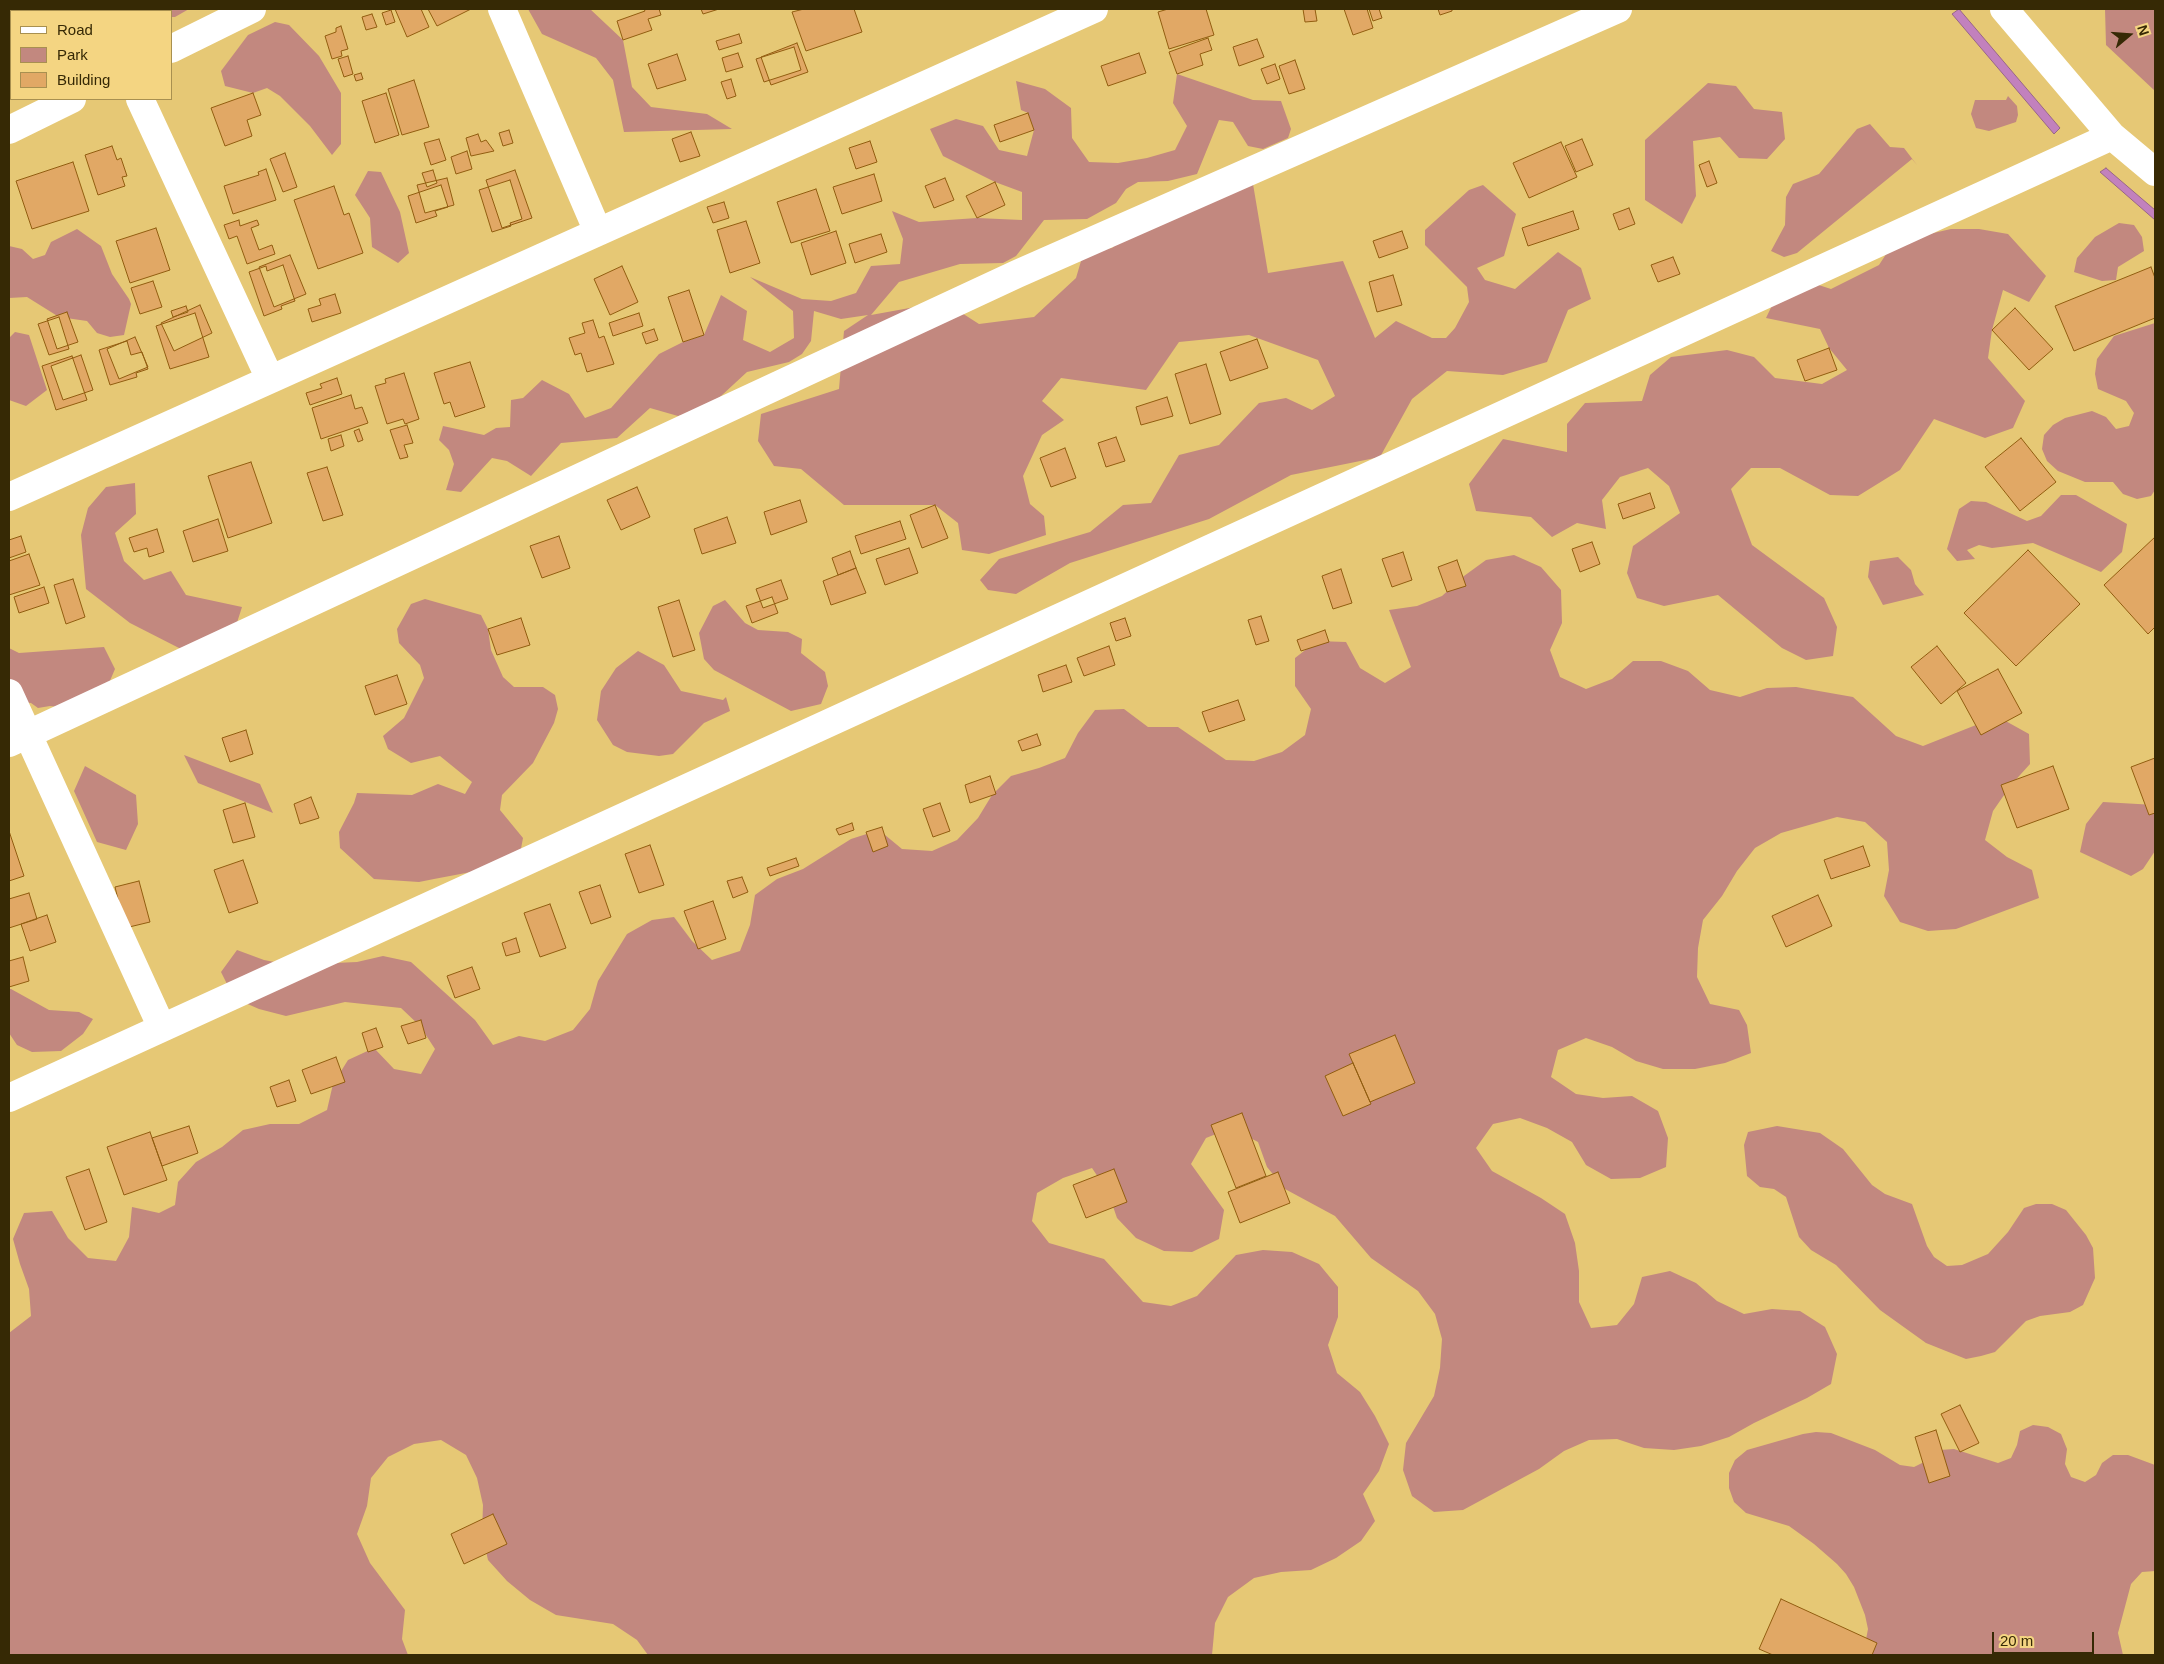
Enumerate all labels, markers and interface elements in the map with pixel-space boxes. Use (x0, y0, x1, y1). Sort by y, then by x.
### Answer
legend (10, 10, 172, 100)
north arrow (2104, 10, 2154, 60)
text: Road (57, 21, 93, 38)
text: N (2134, 23, 2152, 38)
text: Park (57, 46, 88, 63)
text: Building (57, 71, 110, 88)
scale bar (1994, 1622, 2096, 1654)
text: 20 m (2000, 1632, 2033, 1649)

